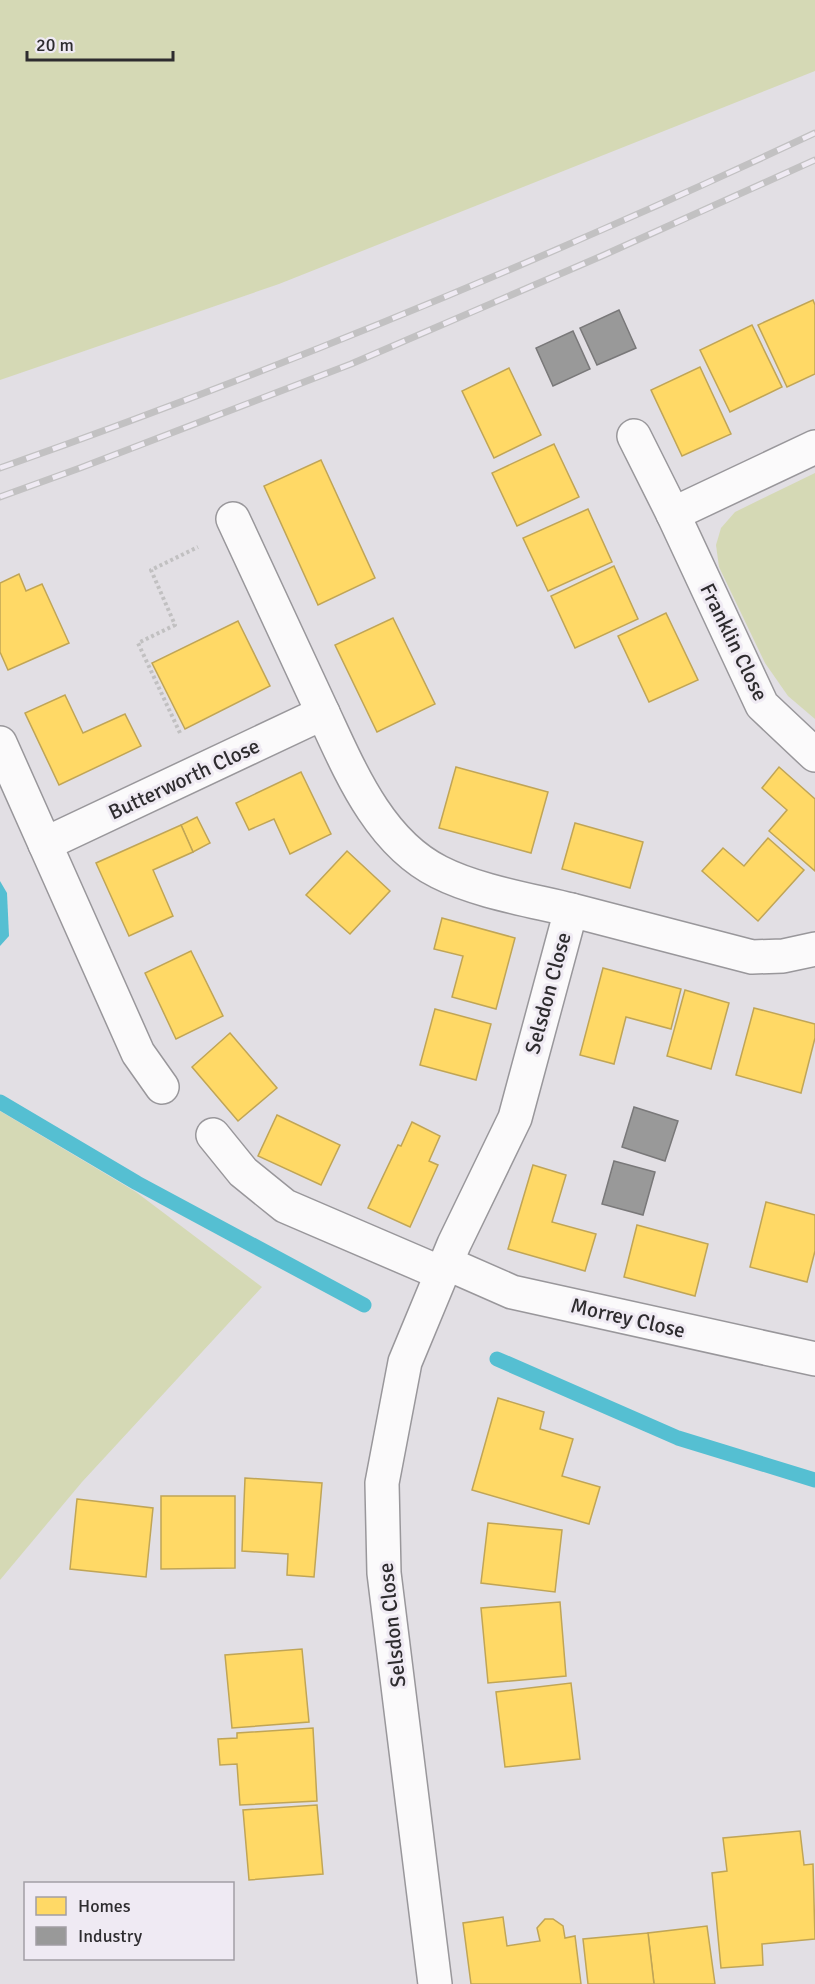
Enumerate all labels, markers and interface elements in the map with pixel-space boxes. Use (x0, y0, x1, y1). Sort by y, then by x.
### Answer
scale bar (27, 24, 172, 62)
text: 20 m (36, 34, 74, 56)
street label: Franklin Close (694, 579, 774, 705)
street label: Butterworth Close (104, 733, 264, 825)
street label: Selsdon Close (519, 929, 577, 1057)
street label: Morrey Close (568, 1292, 688, 1344)
street label: Selsdon Close (373, 1562, 411, 1688)
legend (24, 1882, 234, 1960)
text: Homes (78, 1895, 131, 1917)
text: Industry (78, 1925, 143, 1947)

